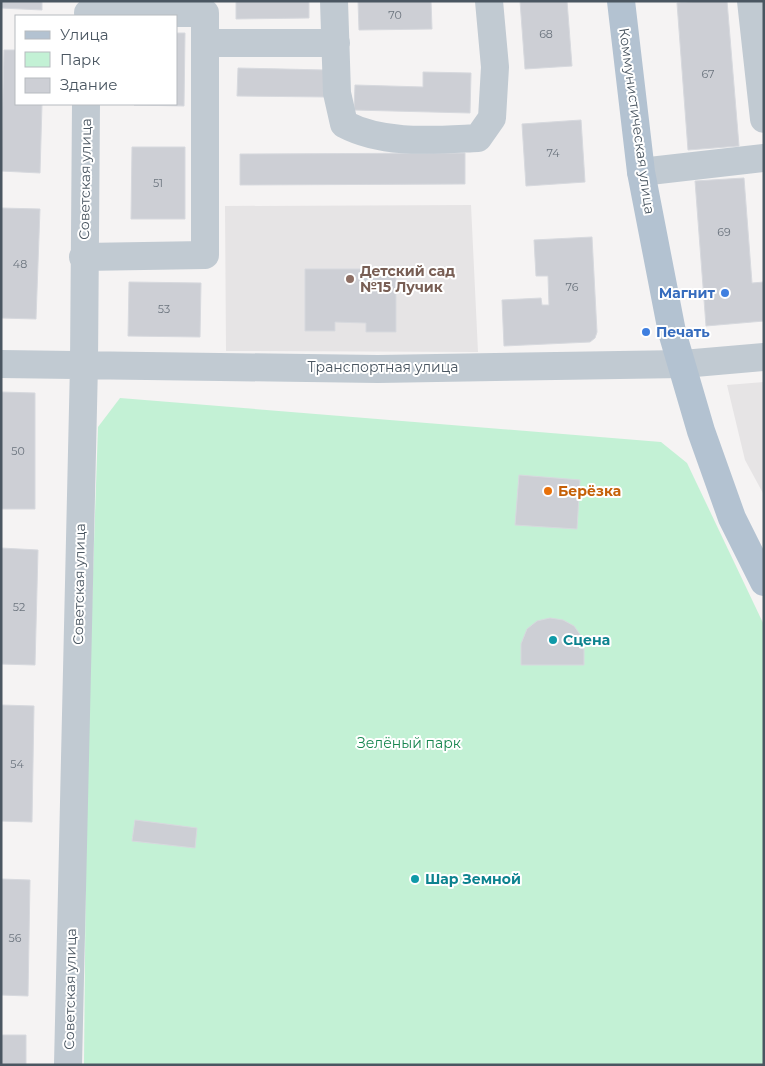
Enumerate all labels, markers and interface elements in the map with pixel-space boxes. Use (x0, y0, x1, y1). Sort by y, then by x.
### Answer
house number: 70 (388, 8, 402, 22)
legend (15, 15, 178, 105)
text: Улица (60, 25, 108, 44)
house number: 68 (539, 27, 553, 41)
street label: Коммунистическая улица (615, 27, 659, 215)
text: Парк (60, 50, 100, 69)
house number: 67 (701, 67, 715, 81)
text: Здание (60, 75, 118, 94)
street label: Советская улица (75, 118, 95, 240)
house number: 74 (546, 146, 560, 160)
house number: 51 (153, 176, 163, 190)
house number: 69 (717, 225, 731, 239)
house number: 48 (13, 257, 27, 271)
place label: Детский сад №15 Лучик (360, 262, 455, 296)
marker: Детский сад №15 Лучик (344, 273, 356, 285)
house number: 76 (566, 280, 579, 294)
place label: Магнит (659, 284, 716, 302)
marker: Магнит (719, 287, 731, 299)
house number: 53 (158, 302, 170, 316)
place label: Печать (656, 323, 710, 341)
marker: Печать (640, 326, 652, 338)
street label: Транспортная улица (308, 358, 458, 376)
house number: 50 (11, 444, 25, 458)
place label: Берёзка (558, 482, 621, 500)
marker: Берёзка (542, 485, 554, 497)
street label: Советская улица (69, 523, 89, 645)
house number: 52 (13, 600, 25, 614)
place label: Сцена (563, 631, 610, 649)
marker: Сцена (547, 634, 559, 646)
park label: Зелёный парк (357, 734, 461, 752)
house number: 54 (10, 757, 24, 771)
place label: Шар Земной (425, 870, 521, 888)
marker: Шар Земной (409, 873, 421, 885)
street label: Советская улица (60, 928, 80, 1050)
house number: 56 (9, 931, 22, 945)

